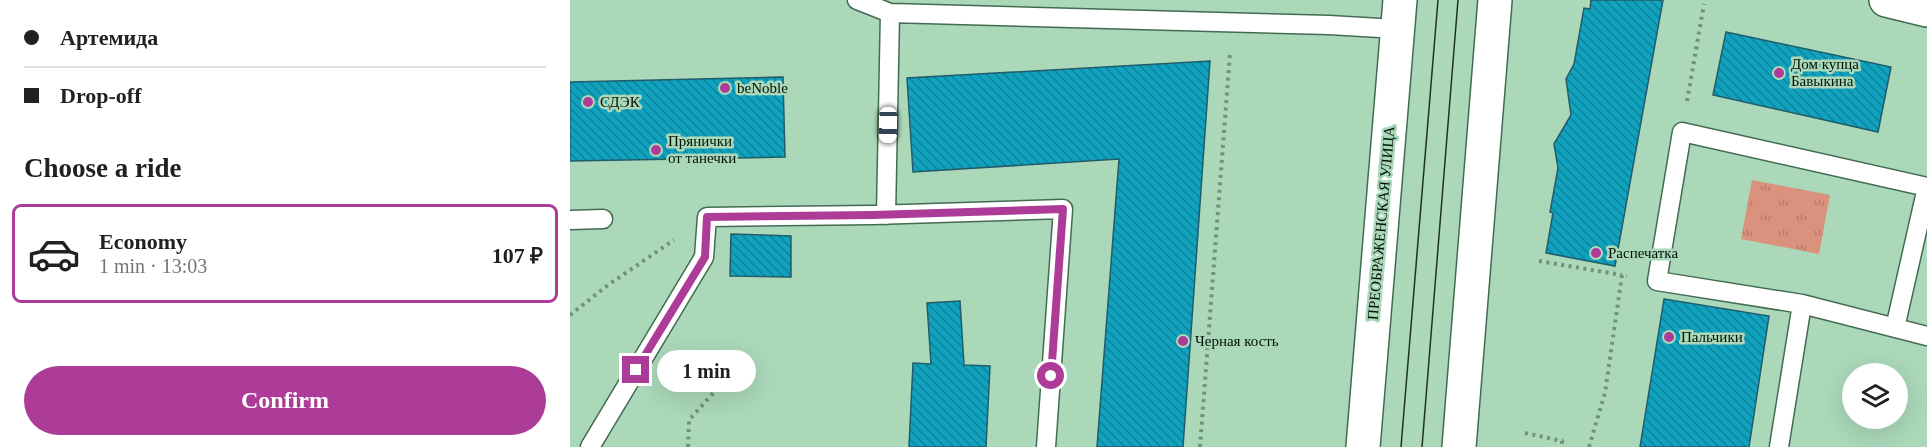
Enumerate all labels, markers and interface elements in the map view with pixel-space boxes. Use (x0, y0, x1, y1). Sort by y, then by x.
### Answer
text: Артемида (60, 25, 158, 50)
place label: Дом купца Бавыкина (1791, 56, 1859, 89)
marker: Дом купца Бавыкина (1772, 66, 1786, 80)
place label: beNoble (737, 80, 788, 96)
marker: beNoble (718, 81, 732, 95)
text: Drop-off (60, 83, 141, 108)
place label: СДЭК (600, 94, 641, 110)
marker: СДЭК (581, 95, 595, 109)
car (879, 107, 897, 143)
street label: ПРЕОБРАЖЕНСКАЯ УЛИЦА (1365, 125, 1397, 321)
place label: Прянички от танечки (668, 133, 736, 166)
marker: Прянички от танечки (649, 143, 663, 157)
text: Choose a ride (24, 153, 182, 183)
icon: car (27, 227, 81, 281)
text: Economy (99, 229, 187, 254)
text: 107 ₽ (492, 243, 543, 268)
place label: Распечатка (1608, 245, 1678, 261)
marker: Распечатка (1589, 246, 1603, 260)
text: 1 min · 13:03 (99, 255, 207, 277)
place label: Пальчики (1681, 329, 1743, 345)
marker: Пальчики (1662, 330, 1676, 344)
place label: Черная кость (1195, 333, 1279, 349)
marker: Черная кость (1176, 334, 1190, 348)
callout: 1 min (657, 349, 756, 391)
route end (622, 356, 649, 383)
text: 1 min (682, 360, 731, 382)
route start (1037, 362, 1064, 389)
map controls (1842, 363, 1908, 429)
button: layers (1842, 363, 1908, 429)
button: Confirm (24, 366, 546, 435)

